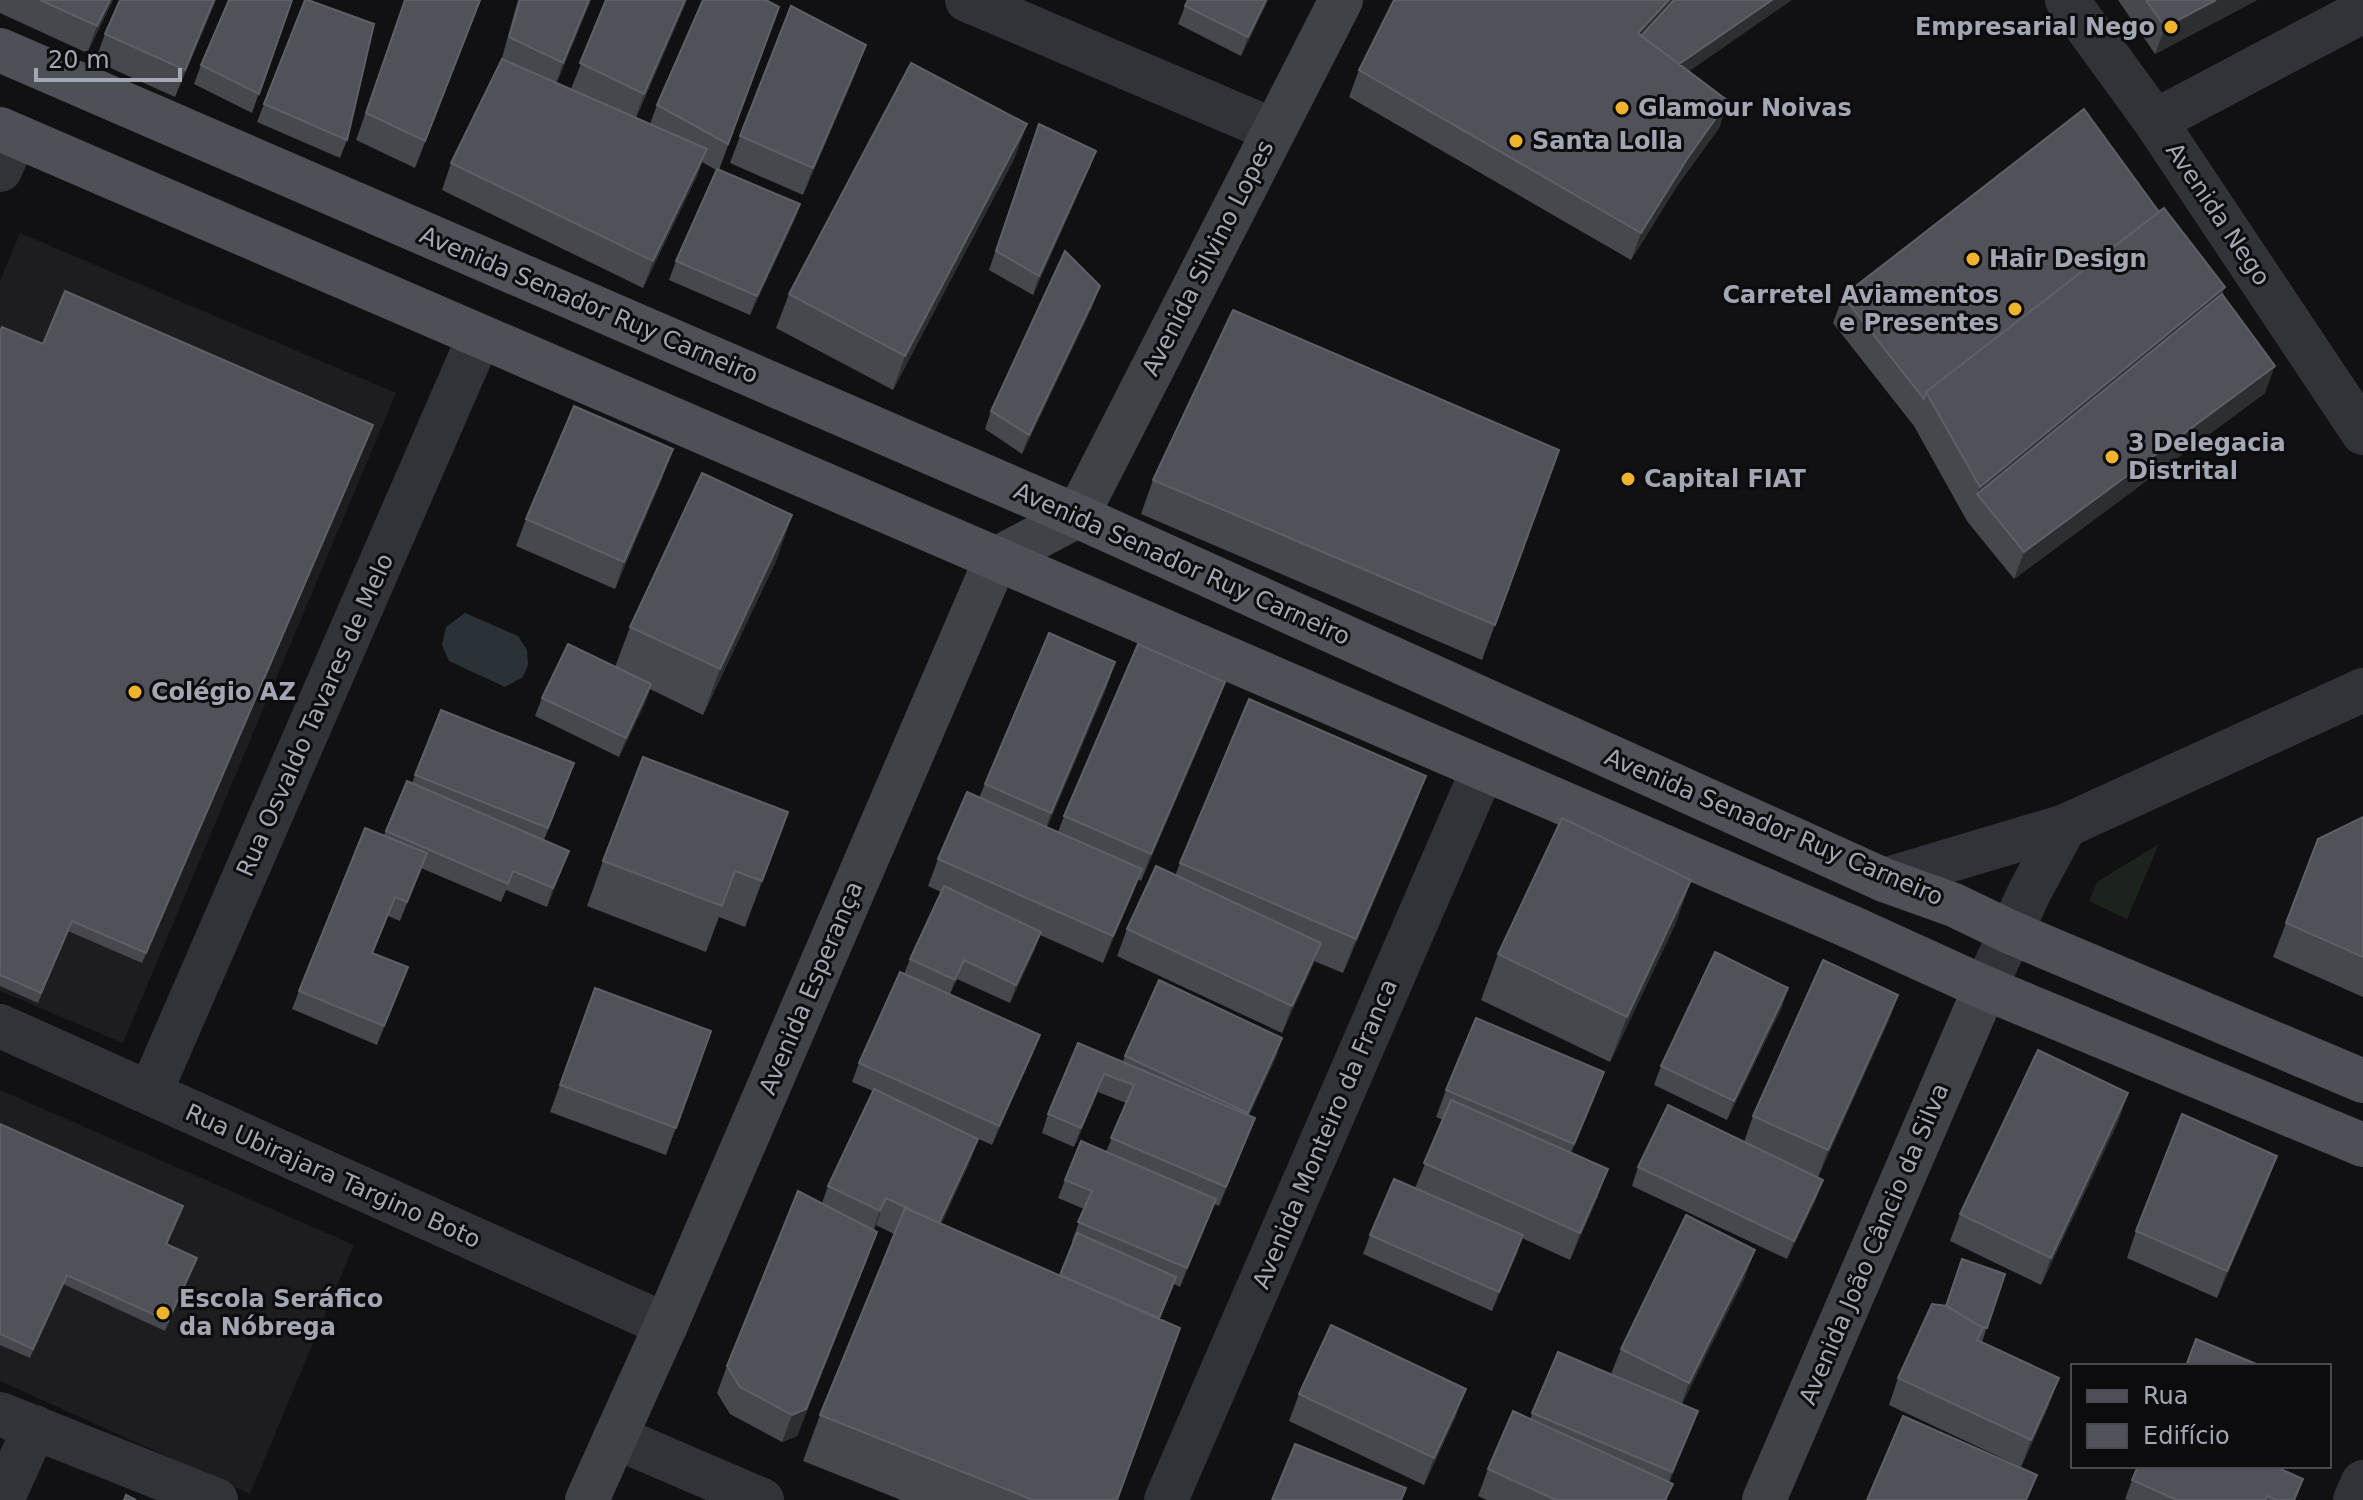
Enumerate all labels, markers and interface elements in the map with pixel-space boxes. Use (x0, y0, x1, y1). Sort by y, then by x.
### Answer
place label: Empresarial Nego (1915, 13, 2155, 41)
marker: Empresarial Nego (2162, 18, 2180, 36)
scale bar (36, 32, 180, 82)
text: 20 m (48, 46, 110, 74)
place label: Glamour Noivas (1638, 94, 1852, 122)
marker: Glamour Noivas (1613, 99, 1631, 117)
place label: Santa Lolla (1532, 127, 1683, 155)
marker: Santa Lolla (1507, 132, 1525, 150)
street label: Avenida Silvino Lopes (1136, 136, 1280, 380)
street label: Avenida Nego (2160, 137, 2276, 291)
street label: Avenida Senador Ruy Carneiro (416, 221, 762, 389)
place label: Hair Design (1989, 245, 2147, 273)
marker: Hair Design (1964, 250, 1982, 268)
place label: Carretel Aviamentos e Presentes (1723, 281, 1999, 337)
marker: Carretel Aviamentos e Presentes (2006, 300, 2024, 318)
place label: 3 Delegacia Distrital (2128, 429, 2286, 485)
marker: 3 Delegacia Distrital (2103, 448, 2121, 466)
place label: Capital FIAT (1644, 465, 1807, 493)
marker: Capital FIAT (1619, 470, 1637, 488)
street label: Avenida Senador Ruy Carneiro (1010, 477, 1354, 651)
street label: Rua Osvaldo Tavares de Melo (231, 549, 399, 881)
place label: Colégio AZ (151, 678, 296, 706)
marker: Colégio AZ (126, 683, 144, 701)
street label: Avenida Senador Ruy Carneiro (1601, 743, 1947, 911)
street label: Avenida Esperança (753, 877, 869, 1099)
street label: Avenida Monteiro da Franca (1247, 975, 1403, 1293)
street label: Avenida João Câncio da Silva (1793, 1079, 1955, 1409)
street label: Rua Ubirajara Targino Boto (181, 1098, 485, 1254)
place label: Escola Seráfico da Nóbrega (179, 1285, 383, 1341)
marker: Escola Seráfico da Nóbrega (154, 1304, 172, 1322)
legend (2071, 1364, 2331, 1468)
text: Rua (2143, 1382, 2189, 1410)
text: Edifício (2143, 1422, 2230, 1450)

